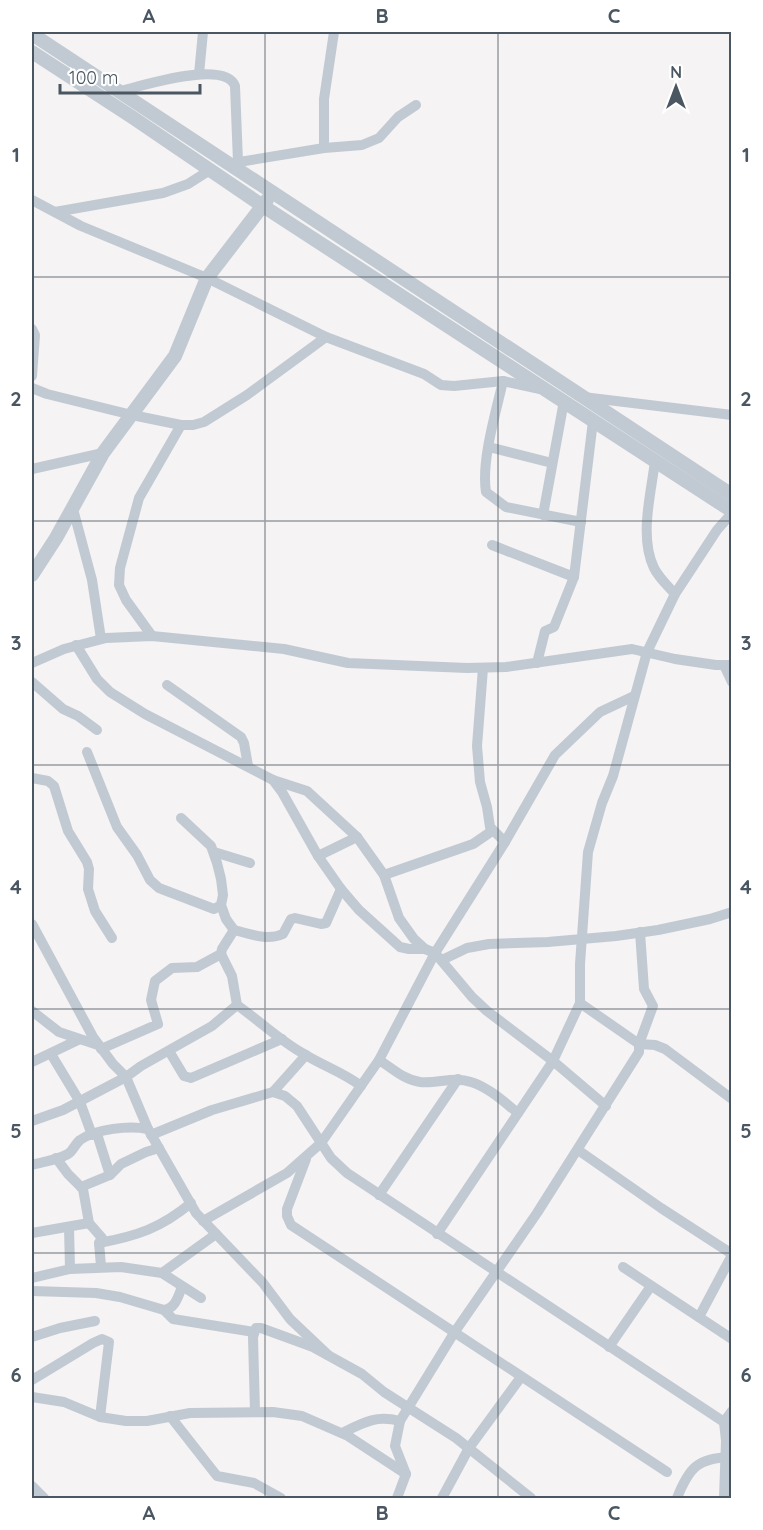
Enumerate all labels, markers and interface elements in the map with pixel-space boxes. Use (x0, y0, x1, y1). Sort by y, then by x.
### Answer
text: A (143, 3, 156, 28)
text: B (375, 3, 389, 28)
text: C (608, 3, 621, 28)
scale bar (60, 57, 200, 95)
north arrow (646, 57, 706, 117)
text: N (670, 62, 682, 82)
text: 100 m (69, 66, 118, 89)
text: 1 (12, 142, 20, 167)
text: 1 (742, 142, 750, 167)
text: 2 (10, 386, 22, 411)
text: 2 (740, 386, 752, 411)
text: 3 (11, 630, 21, 655)
text: 3 (741, 630, 751, 655)
text: 4 (10, 874, 22, 899)
text: 4 (740, 874, 752, 899)
text: 5 (10, 1118, 22, 1143)
text: 5 (740, 1118, 752, 1143)
text: 6 (10, 1362, 22, 1387)
text: 6 (740, 1362, 752, 1387)
text: A (143, 1500, 156, 1525)
text: B (375, 1500, 389, 1525)
text: C (608, 1500, 621, 1525)

